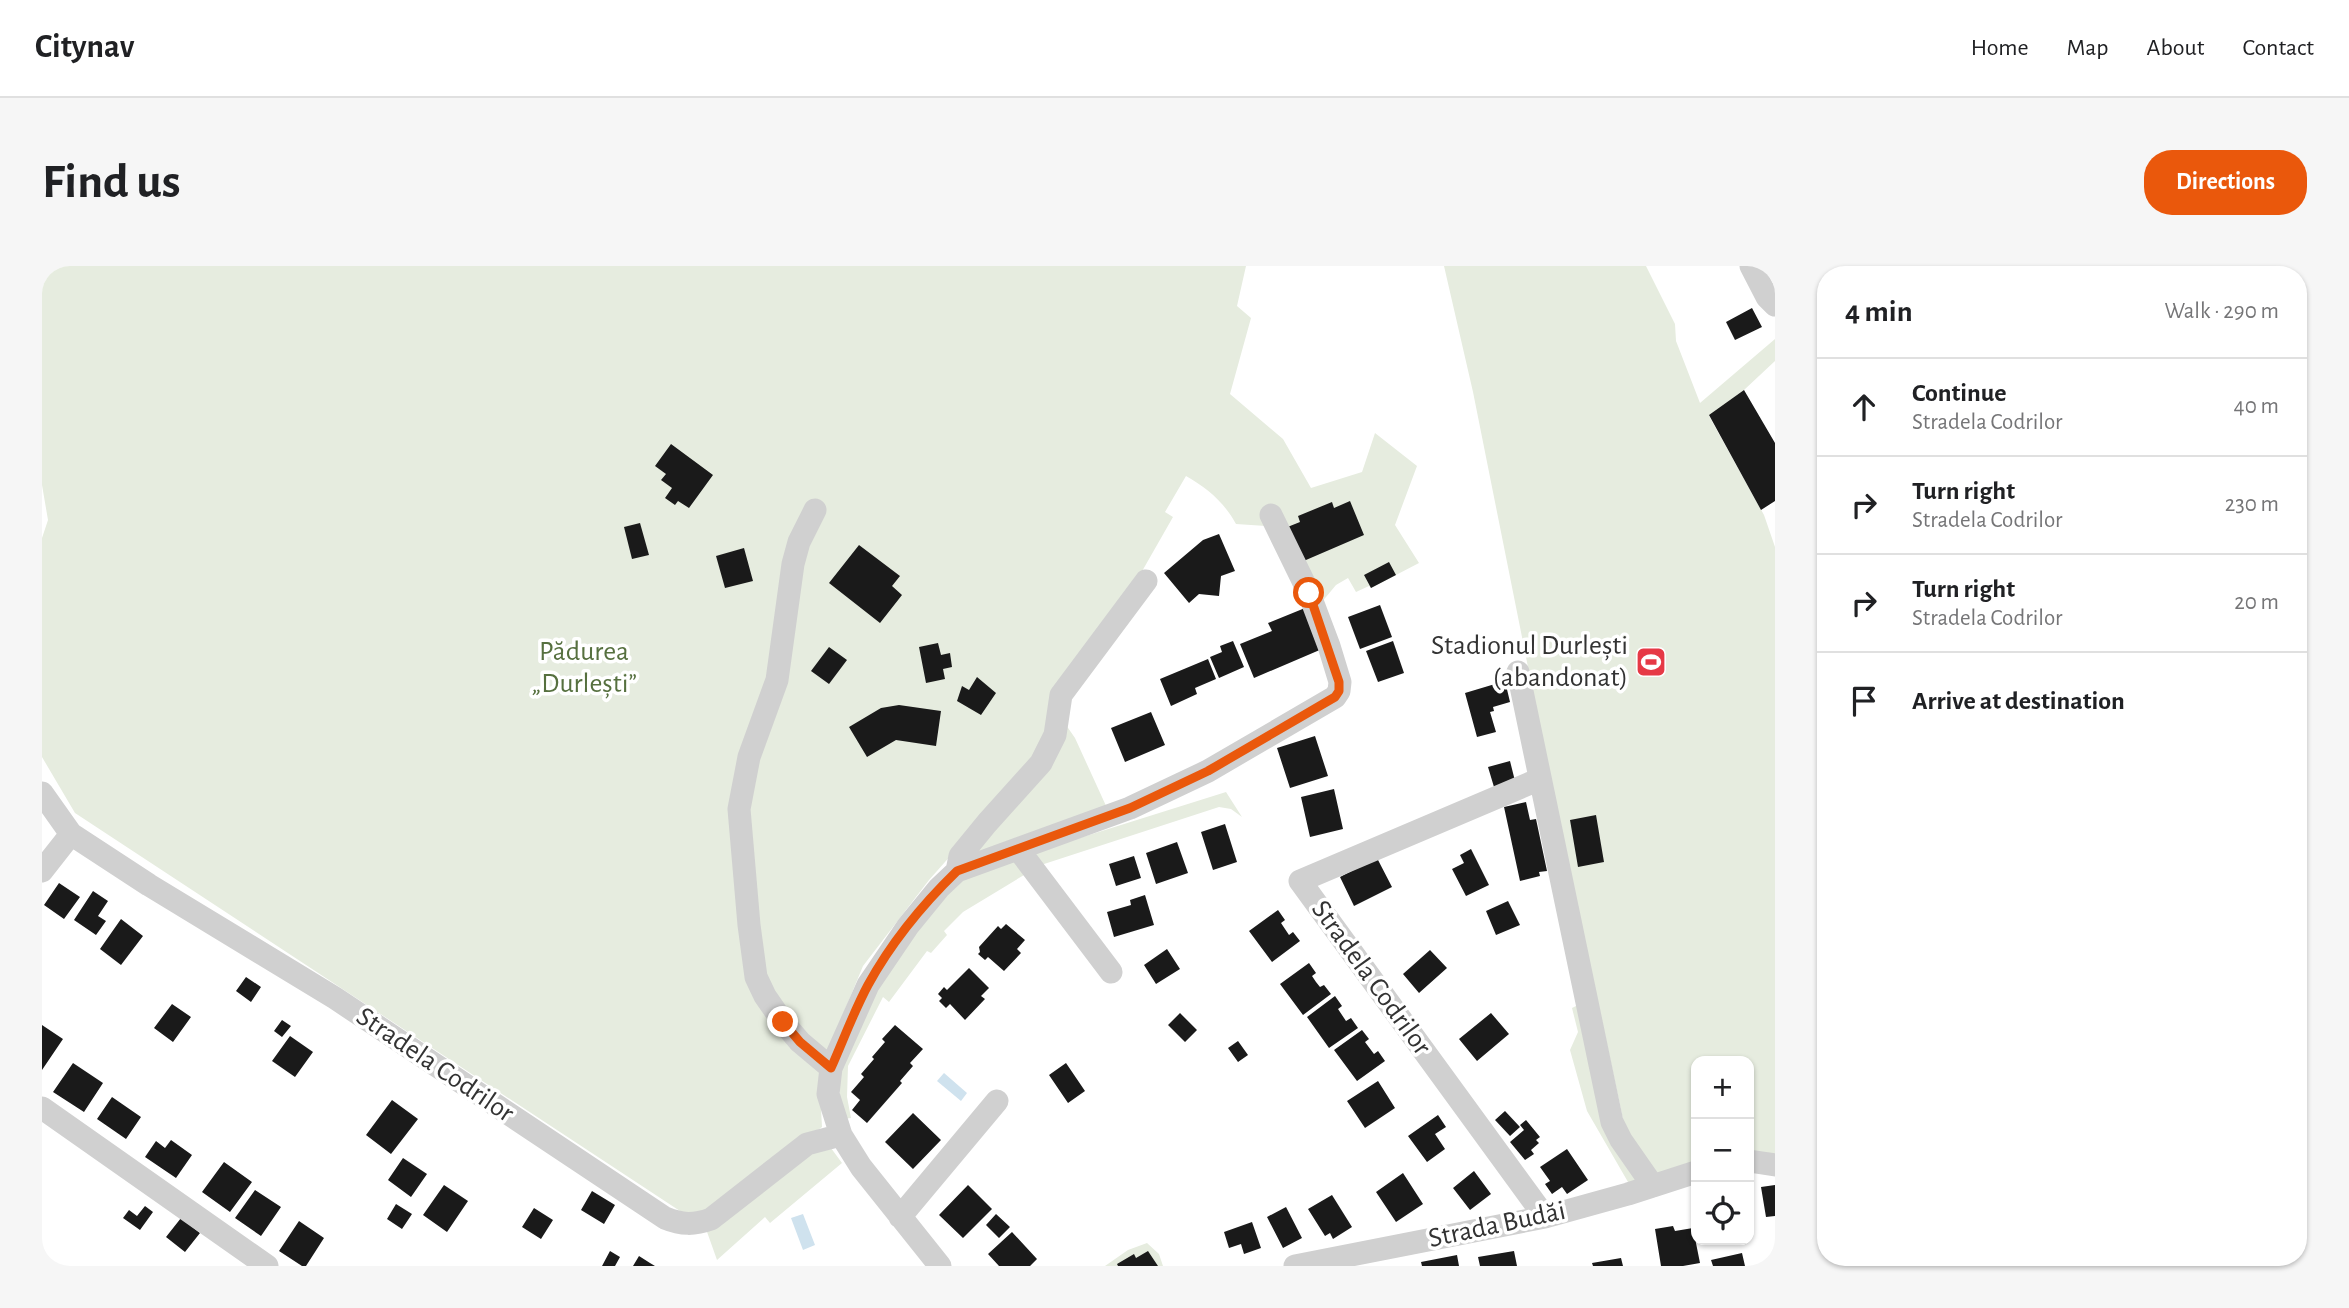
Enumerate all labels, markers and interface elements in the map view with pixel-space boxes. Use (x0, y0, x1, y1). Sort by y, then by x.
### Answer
text: Citynav (35, 31, 134, 64)
text: Home (1971, 36, 2029, 60)
text: Map (2067, 36, 2109, 60)
text: About (2147, 36, 2204, 60)
text: Contact (2242, 36, 2314, 60)
button: Directions (2144, 150, 2307, 215)
text: Find us (42, 158, 181, 207)
text: 4 min (1845, 297, 1913, 327)
text: Walk · 290 m (2164, 300, 2279, 323)
text: Continue (1912, 380, 2007, 406)
icon: ahead (1845, 388, 1883, 426)
text: 40 m (2234, 395, 2279, 418)
text: Stradela Codrilor (1912, 411, 2063, 434)
text: Turn right (1912, 478, 2015, 504)
icon: right (1845, 486, 1883, 524)
text: 230 m (2225, 493, 2279, 516)
text: Stradela Codrilor (1912, 509, 2063, 532)
text: Turn right (1912, 576, 2015, 602)
route start (1293, 577, 1324, 608)
icon: right (1845, 584, 1883, 622)
text: 20 m (2234, 591, 2279, 614)
text: Stradela Codrilor (1912, 607, 2063, 630)
place label: Stadionul Durlești (abandonat) (1431, 632, 1628, 692)
park label: Pădurea „Durlești” (531, 638, 637, 699)
sports icon: Stadionul Durlești (abandonat) (1634, 645, 1668, 679)
icon: arrive (1845, 682, 1883, 720)
text: Arrive at destination (1912, 688, 2125, 714)
street label: Stradela Codrilor (1306, 896, 1436, 1060)
street label: Stradela Codrilor (351, 1002, 519, 1128)
route end (767, 1006, 798, 1037)
map controls (1691, 1056, 1754, 1245)
button: + (1691, 1056, 1754, 1119)
button: − (1691, 1119, 1754, 1182)
button: locate (1691, 1182, 1754, 1245)
street label: Strada Budăi (1426, 1197, 1568, 1253)

